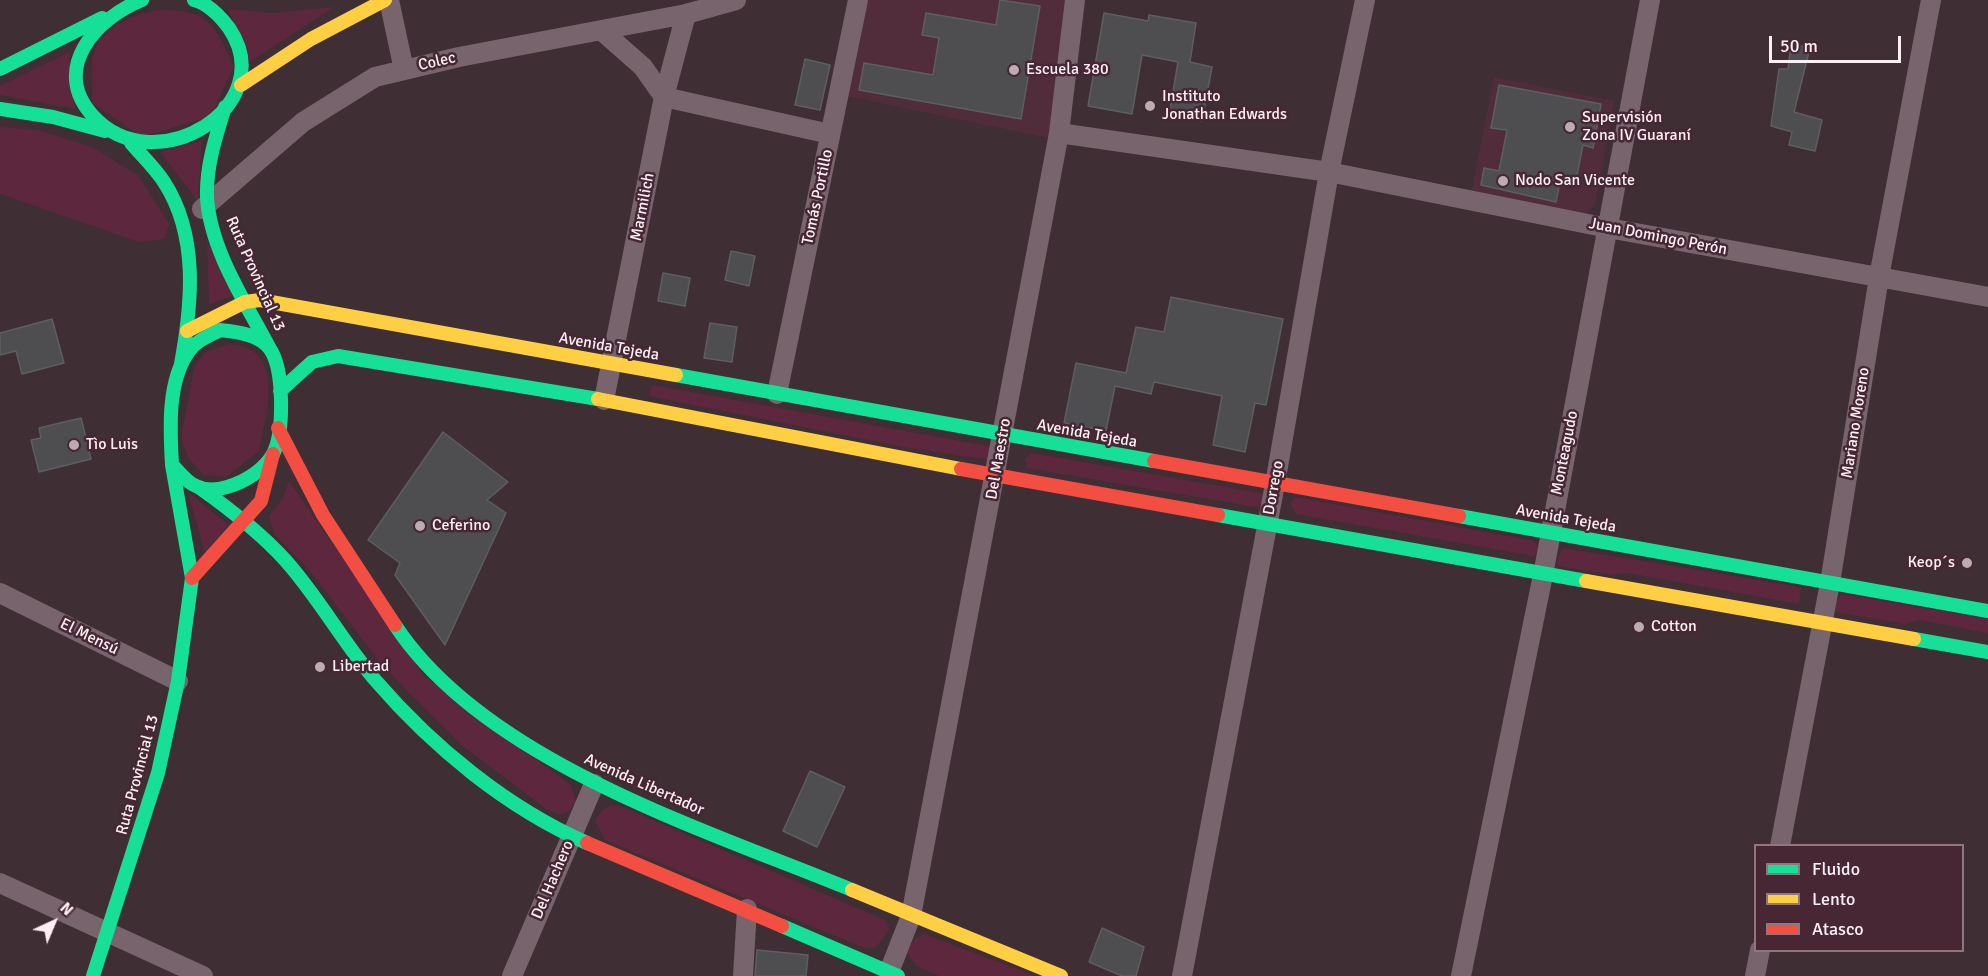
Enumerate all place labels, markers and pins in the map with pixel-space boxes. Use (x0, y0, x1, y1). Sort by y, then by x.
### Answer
place label: Escuela 380 (1026, 60, 1109, 80)
marker: Escuela 380 (1007, 63, 1021, 77)
place label: Instituto Jonathan Edwards (1162, 87, 1287, 125)
marker: Instituto Jonathan Edwards (1143, 99, 1157, 113)
place label: Supervisión Zona IV Guaraní (1582, 108, 1691, 146)
marker: Supervisión Zona IV Guaraní (1563, 120, 1577, 134)
place label: Nodo San Vicente (1515, 171, 1635, 191)
marker: Nodo San Vicente (1496, 174, 1510, 188)
place label: Tìo Luis (86, 435, 138, 455)
marker: Tìo Luis (67, 438, 81, 452)
place label: Ceferino (432, 516, 490, 536)
marker: Ceferino (413, 519, 427, 533)
place label: Keop´s (1908, 553, 1955, 573)
marker: Keop´s (1960, 556, 1974, 570)
place label: Cotton (1651, 617, 1697, 637)
marker: Cotton (1632, 620, 1646, 634)
place label: Libertad (332, 657, 389, 677)
marker: Libertad (313, 660, 327, 674)

